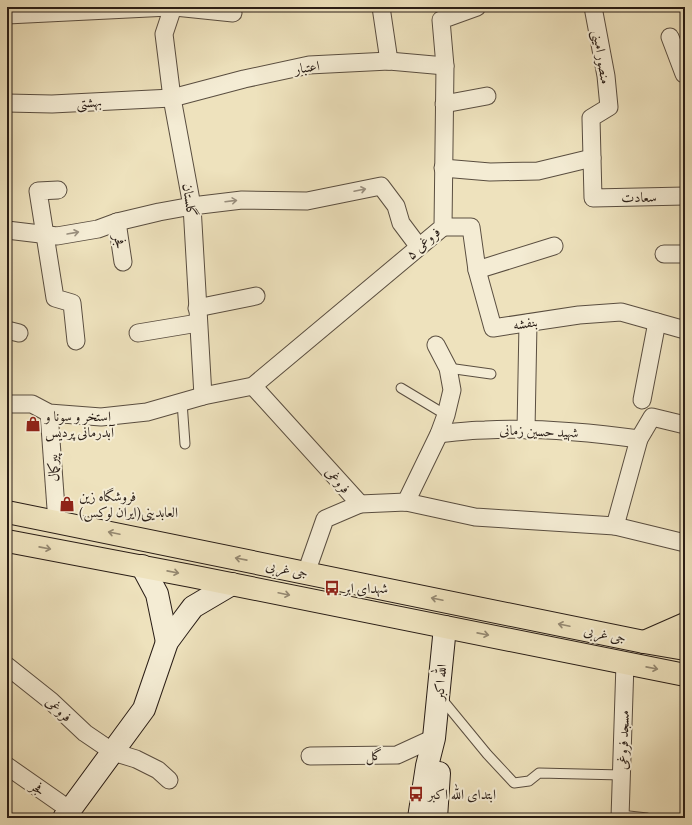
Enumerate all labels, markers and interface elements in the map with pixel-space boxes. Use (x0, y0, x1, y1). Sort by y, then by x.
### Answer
street label: منصور امینی (588, 29, 615, 85)
street label: اعتبار (291, 56, 321, 78)
street label: بهشتی (76, 92, 102, 113)
street label: گلستان (179, 182, 201, 218)
one-way arrow (353, 186, 366, 194)
street label: سعادت (621, 188, 657, 206)
one-way arrow (224, 197, 237, 205)
street label: فروغی ۵ (402, 223, 444, 263)
one-way arrow (66, 229, 79, 237)
street label: فجر (110, 232, 130, 250)
street label: بنفشه (512, 312, 538, 334)
place label: استخر و سونا و آبدرمانی پردیس (43, 407, 116, 442)
shop icon: استخر و سونا و آبدرمانی پردیس (24, 415, 42, 433)
street label: شهید حسین زمانی (499, 421, 579, 442)
street label: پیرکمال (43, 452, 65, 483)
street label: فروغی (321, 463, 355, 497)
place label: فروشگاه زین العابدینی(ایران لوکس) (79, 487, 178, 522)
shop icon: فروشگاه زین العابدینی(ایران لوکس) (58, 495, 76, 513)
one-way arrow (107, 529, 120, 537)
one-way arrow (38, 544, 51, 552)
one-way arrow (235, 555, 248, 563)
street label: جی غربی (264, 556, 310, 583)
one-way arrow (166, 568, 179, 576)
bus stop icon: شهدای ابر (323, 579, 341, 597)
place label: شهدای ابر (342, 579, 388, 598)
one-way arrow (277, 591, 290, 599)
one-way arrow (431, 595, 444, 603)
one-way arrow (558, 621, 571, 629)
street label: جی غربی (582, 621, 628, 648)
one-way arrow (476, 631, 489, 639)
street label: الله اکبر (427, 663, 451, 703)
one-way arrow (645, 665, 658, 673)
street label: فروغی (42, 692, 76, 726)
street label: مسجد فروغی (613, 710, 633, 770)
street label: گل (366, 746, 383, 766)
street label: فجر (25, 775, 49, 799)
place label: ابتدای الله اکبر (426, 783, 496, 803)
bus stop icon: ابتدای الله اکبر (407, 785, 425, 803)

